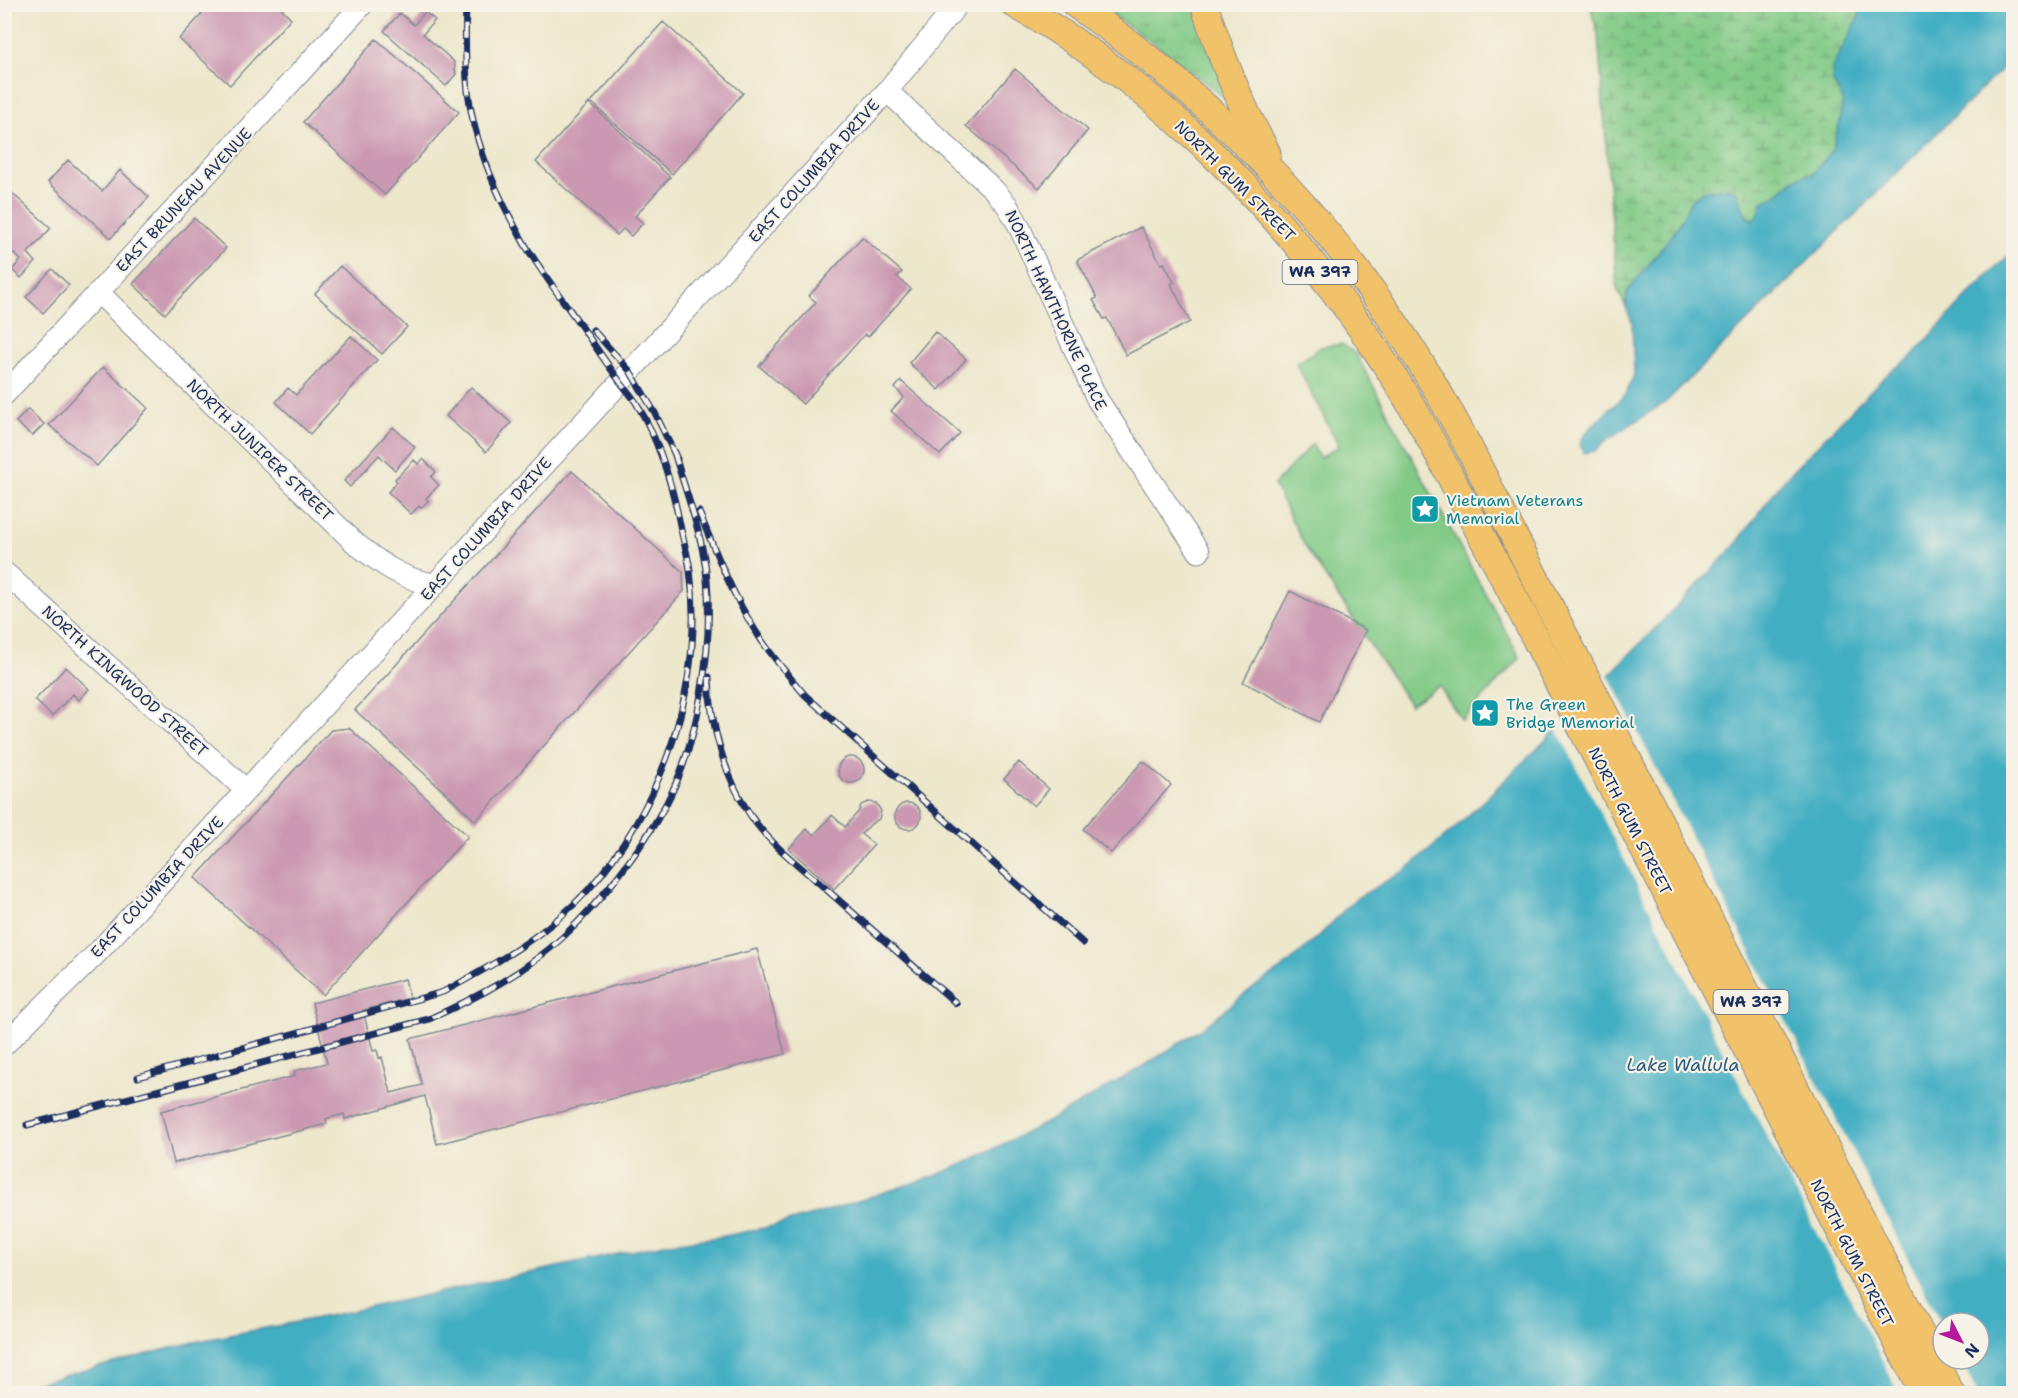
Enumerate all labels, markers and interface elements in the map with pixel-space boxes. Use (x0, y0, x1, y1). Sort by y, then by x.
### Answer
street label: EAST COLUMBIA DRIVE (744, 95, 884, 247)
street label: NORTH GUM STREET (1170, 116, 1300, 246)
street label: EAST BRUNEAU AVENUE (111, 123, 257, 277)
street label: NORTH HAWTHORNE PLACE (1000, 206, 1112, 414)
road number: WA 397 (1282, 260, 1358, 284)
street label: NORTH JUNIPER STREET (182, 374, 338, 526)
street label: EAST COLUMBIA DRIVE (416, 453, 556, 605)
place label: Vietnam Veterans Memorial (1446, 490, 1583, 529)
place icon: Vietnam Veterans Memorial (1409, 493, 1441, 525)
street label: NORTH KINGWOOD STREET (37, 601, 213, 761)
place label: The Green Bridge Memorial (1506, 694, 1634, 733)
place icon: The Green Bridge Memorial (1469, 697, 1501, 729)
street label: NORTH GUM STREET (1584, 744, 1676, 899)
street label: EAST COLUMBIA DRIVE (86, 812, 228, 962)
road number: WA 397 (1714, 990, 1788, 1014)
water label: Lake Wallula (1626, 1053, 1740, 1077)
street label: NORTH GUM STREET (1806, 1176, 1898, 1331)
north arrow (1931, 1311, 1991, 1371)
text: N (1960, 1339, 1984, 1362)

